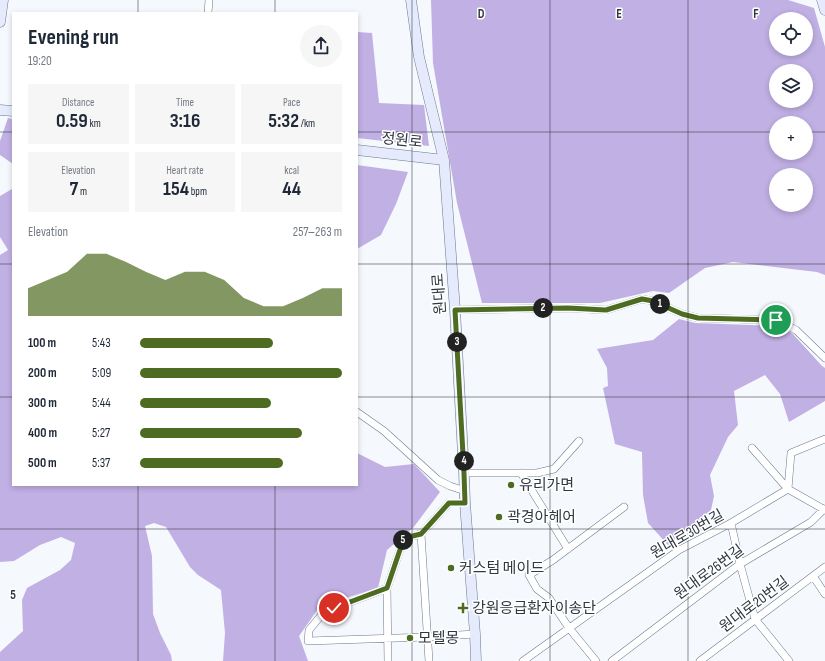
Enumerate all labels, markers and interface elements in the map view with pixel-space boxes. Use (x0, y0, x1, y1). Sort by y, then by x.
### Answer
text: D (478, 6, 485, 22)
text: E (616, 6, 622, 22)
text: F (753, 6, 759, 22)
map controls (769, 12, 813, 212)
button: locate (769, 12, 813, 56)
text: Evening run (28, 24, 119, 51)
button: share (300, 25, 342, 67)
text: 19:20 (28, 53, 52, 69)
button: layers (769, 64, 813, 108)
text: Distance (62, 96, 95, 109)
text: Time (176, 96, 194, 109)
text: Pace (283, 96, 300, 109)
text: 0.59 (56, 109, 88, 133)
text: 3:16 (170, 109, 200, 133)
text: 5:32 (268, 109, 299, 133)
button: + (769, 116, 813, 160)
text: km (88, 117, 101, 130)
text: /km (299, 117, 315, 130)
street label: 정원로 (380, 129, 424, 152)
text: Elevation (61, 164, 95, 177)
text: Heart rate (166, 164, 204, 177)
text: kcal (284, 164, 299, 177)
button: − (769, 168, 813, 212)
text: 7 (70, 177, 78, 201)
text: 154 (163, 177, 189, 201)
text: 44 (282, 177, 301, 201)
text: m (78, 185, 87, 198)
text: bpm (189, 185, 207, 198)
text: Elevation (28, 224, 68, 240)
text: 257–263 m (293, 224, 342, 240)
street label: 원대로 (429, 273, 450, 315)
pin: 1 (650, 294, 670, 314)
text: 1 (658, 297, 662, 310)
pin: 2 (533, 298, 553, 318)
text: 2 (541, 301, 545, 314)
pin (759, 303, 793, 337)
icon: arrive (765, 309, 787, 331)
pin: 3 (447, 332, 467, 352)
text: 100 m (28, 335, 56, 351)
text: 5:43 (92, 335, 111, 351)
text: 3 (455, 335, 459, 348)
text: 200 m (28, 365, 57, 381)
text: 5:09 (92, 365, 111, 381)
text: 300 m (28, 395, 57, 411)
text: 5:44 (92, 395, 111, 411)
text: 400 m (28, 425, 57, 441)
text: 5:27 (92, 425, 110, 441)
pin: 4 (454, 451, 474, 471)
text: 4 (461, 454, 467, 467)
text: 500 m (28, 455, 57, 471)
text: 5:37 (92, 455, 110, 471)
place label: 유리가면 (519, 476, 574, 495)
marker: 유리가면 (506, 480, 516, 490)
street label: 원대로30번길 (647, 506, 728, 563)
place label: 곽경아헤어 (507, 508, 576, 527)
marker: 곽경아헤어 (494, 512, 504, 522)
pin: 5 (393, 530, 413, 550)
text: 5 (401, 533, 405, 546)
street label: 원대로26번길 (671, 541, 748, 604)
place label: 커스텀 메이드 (459, 559, 544, 578)
marker: 커스텀 메이드 (446, 563, 456, 573)
street label: 원대로20번길 (716, 572, 793, 637)
text: 5 (10, 587, 16, 603)
pin (317, 591, 351, 625)
icon: check (323, 597, 345, 619)
place label: 강원응급환자이송단 (472, 599, 596, 618)
marker: 강원응급환자이송단 (457, 602, 469, 614)
place label: 모텔몽 (418, 629, 459, 648)
marker: 모텔몽 (405, 633, 415, 643)

